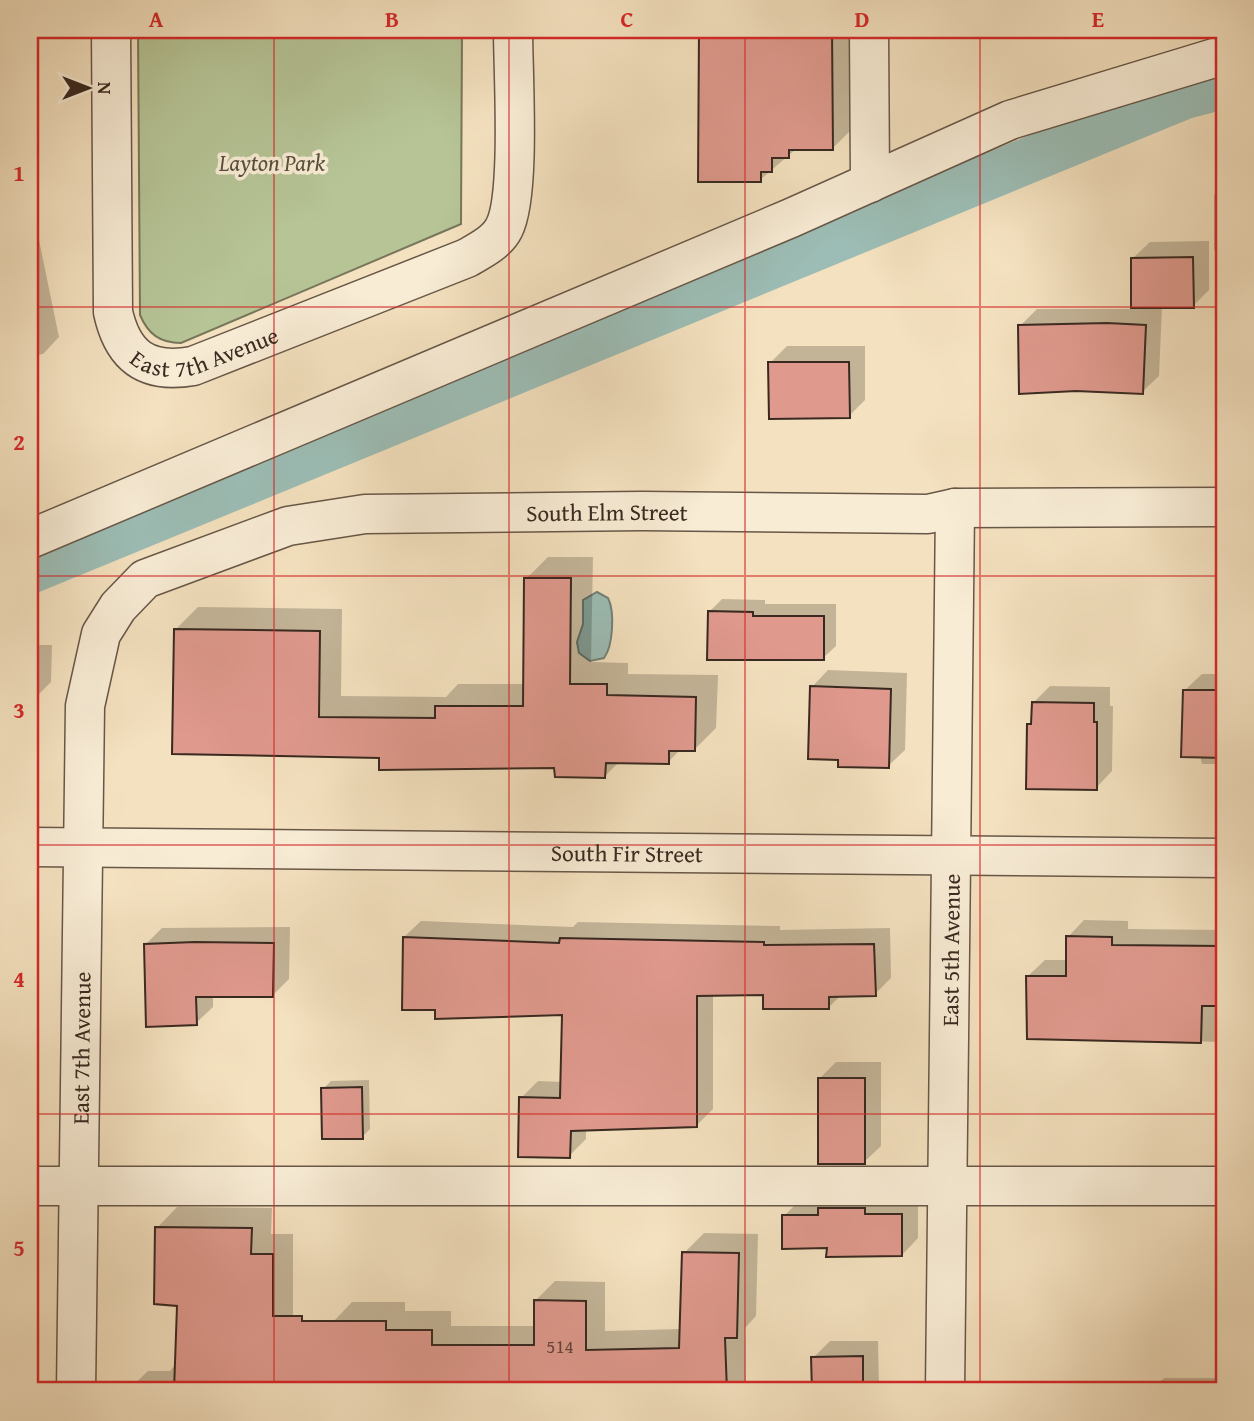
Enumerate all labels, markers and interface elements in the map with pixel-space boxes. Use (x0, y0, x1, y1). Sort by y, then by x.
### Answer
text: A (149, 2, 164, 35)
text: B (385, 2, 399, 35)
text: C (620, 2, 634, 35)
text: D (855, 2, 870, 35)
text: E (1092, 2, 1104, 35)
north arrow (52, 52, 122, 122)
text: N (91, 82, 119, 95)
park label: Layton Park (218, 146, 326, 179)
text: 1 (13, 156, 25, 189)
street label: East 7th Avenue (124, 318, 283, 384)
text: 2 (13, 425, 25, 458)
street label: South Elm Street (526, 494, 688, 529)
text: 3 (13, 693, 25, 726)
street label: South Fir Street (551, 835, 703, 870)
street label: East 5th Avenue (933, 873, 967, 1027)
text: 4 (13, 962, 25, 995)
street label: East 7th Avenue (63, 971, 98, 1125)
text: 5 (13, 1231, 25, 1264)
house number: 514 (546, 1332, 574, 1360)

